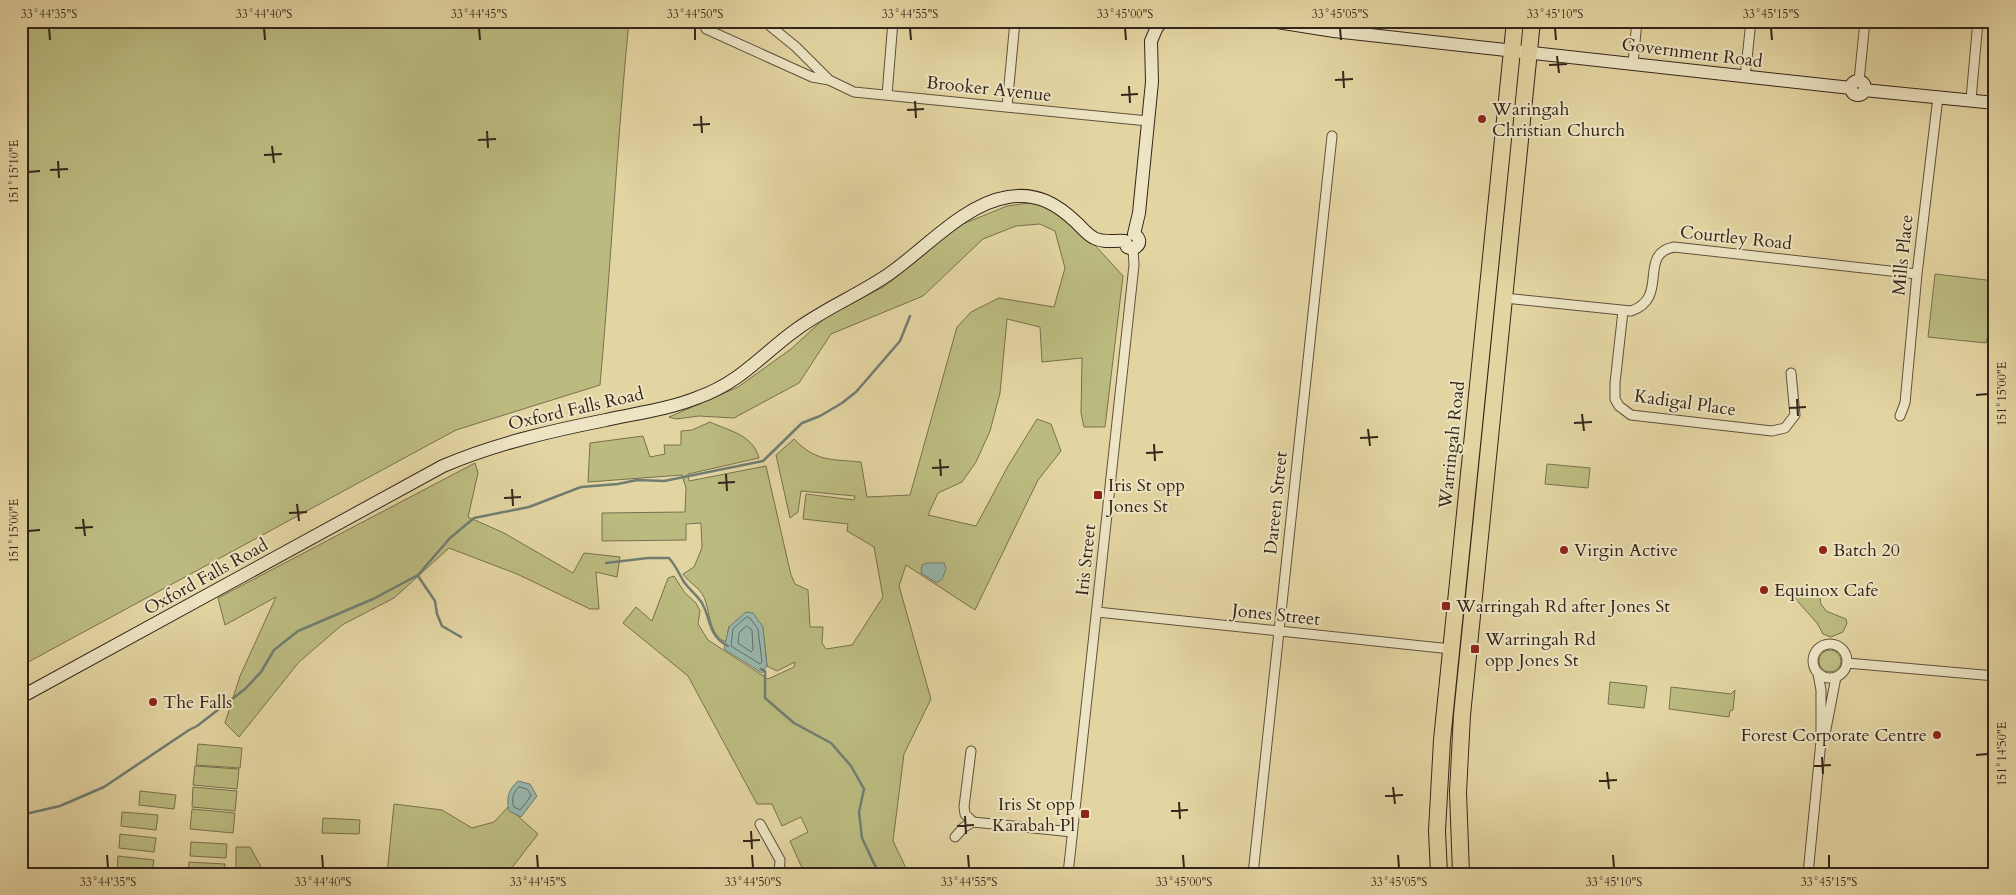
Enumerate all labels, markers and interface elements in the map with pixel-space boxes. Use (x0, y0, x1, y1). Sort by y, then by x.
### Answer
text: 33°44'35"S (21, 6, 77, 22)
text: 33°44'40"S (236, 6, 292, 22)
text: 33°44'45"S (451, 6, 507, 22)
text: 33°44'50"S (667, 6, 723, 22)
text: 33°44'55"S (882, 6, 938, 22)
text: 33°45'00"S (1097, 6, 1153, 22)
text: 33°45'05"S (1312, 6, 1368, 22)
text: 33°45'10"S (1527, 6, 1583, 22)
text: 33°45'15"S (1743, 6, 1799, 22)
street label: Government Road (1620, 32, 1764, 74)
street label: Brooker Avenue (925, 70, 1053, 108)
place label: Waringah Christian Church (1491, 97, 1625, 143)
marker: Waringah Christian Church (1476, 113, 1488, 125)
text: 151°15'10"E (6, 140, 22, 204)
street label: Mills Place (1886, 213, 1920, 297)
street label: Courtley Road (1679, 220, 1794, 256)
text: 151°15'00"E (1994, 362, 2010, 426)
street label: Warringah Road (1433, 380, 1471, 511)
street label: Oxford Falls Road (506, 381, 647, 437)
street label: Kadigal Place (1633, 383, 1737, 423)
street label: Dareen Street (1258, 450, 1294, 556)
place label: Iris St opp Jones St (1105, 473, 1185, 519)
marker: Iris St opp Jones St (1092, 489, 1104, 501)
text: 151°15'00"E (6, 499, 22, 563)
street label: Iris Street (1070, 523, 1102, 597)
street label: Oxford Falls Road (139, 532, 273, 621)
place label: Virgin Active (1574, 538, 1678, 563)
place label: Batch 20 (1833, 538, 1900, 563)
marker: Virgin Active (1558, 544, 1570, 556)
marker: Batch 20 (1817, 544, 1829, 556)
place label: Equinox Cafe (1774, 578, 1879, 603)
marker: Equinox Cafe (1758, 584, 1770, 596)
place label: Warringah Rd after Jones St (1455, 594, 1670, 619)
street label: Jones Street (1228, 598, 1322, 632)
marker: Warringah Rd after Jones St (1440, 600, 1452, 612)
place label: Warringah Rd opp Jones St (1484, 627, 1596, 673)
marker: Warringah Rd opp Jones St (1469, 643, 1481, 655)
place label: The Falls (163, 690, 232, 715)
marker: The Falls (147, 696, 159, 708)
text: 151°14'50"E (1994, 722, 2010, 786)
place label: Forest Corporate Centre (1741, 723, 1927, 748)
marker: Forest Corporate Centre (1931, 729, 1943, 741)
place label: Iris St opp Karabah Pl (992, 792, 1075, 838)
marker: Iris St opp Karabah Pl (1079, 808, 1091, 820)
text: 33°44'35"S (80, 874, 136, 890)
text: 33°44'40"S (295, 874, 351, 890)
text: 33°44'45"S (510, 874, 566, 890)
text: 33°44'50"S (725, 874, 781, 890)
text: 33°44'55"S (941, 874, 997, 890)
text: 33°45'00"S (1156, 874, 1212, 890)
text: 33°45'05"S (1371, 874, 1427, 890)
text: 33°45'10"S (1586, 874, 1642, 890)
text: 33°45'15"S (1801, 874, 1857, 890)

